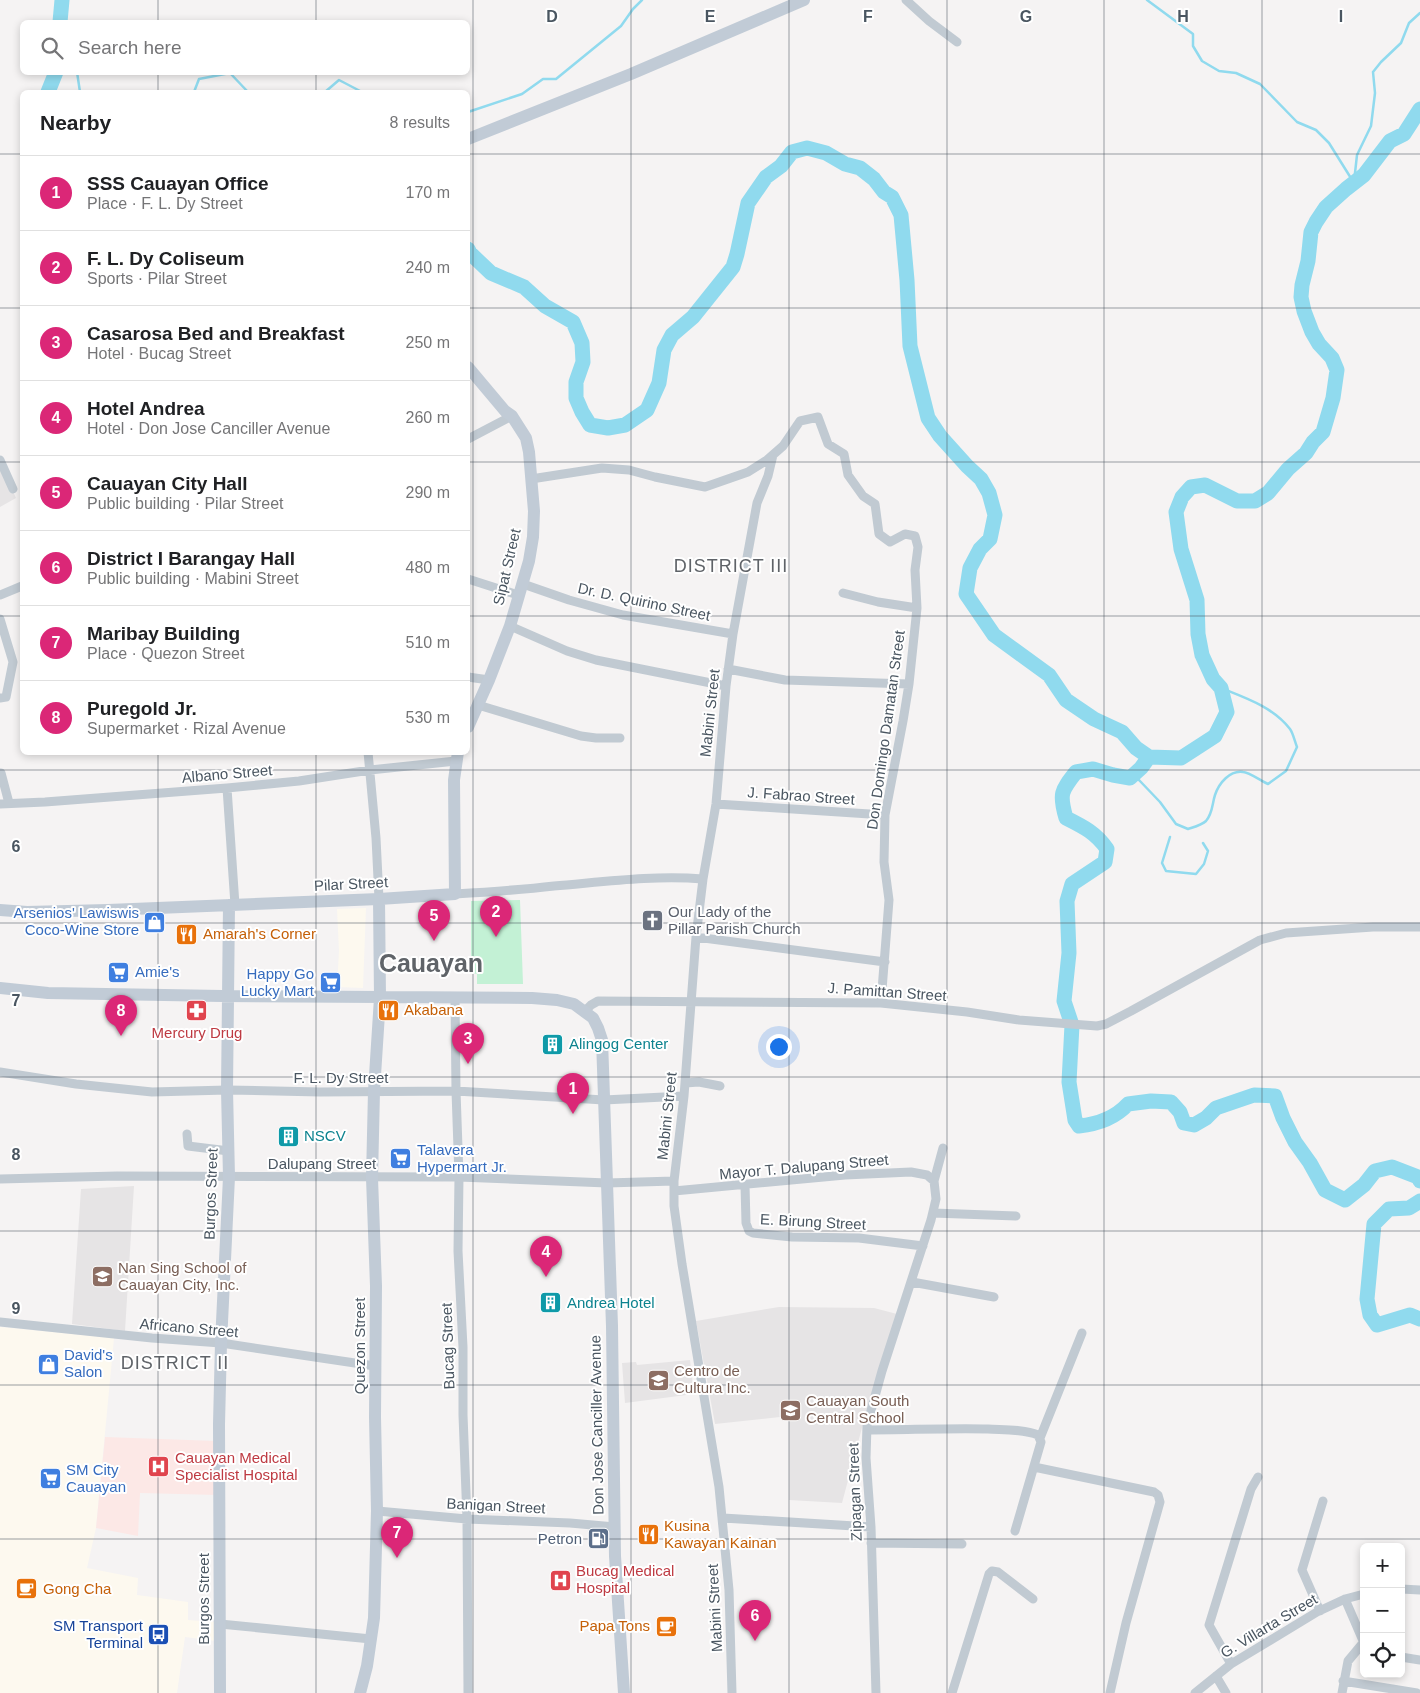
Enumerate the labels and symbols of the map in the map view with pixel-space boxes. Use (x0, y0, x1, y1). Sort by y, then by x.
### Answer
text: D (546, 8, 558, 25)
text: E (705, 8, 716, 25)
text: F (863, 8, 873, 25)
text: G (1020, 8, 1032, 25)
text: H (1177, 8, 1189, 25)
text: I (1339, 8, 1343, 25)
street label: Sipat Street (489, 526, 524, 607)
district label: DISTRICT III (674, 556, 788, 576)
street label: Dr. D. Quirino Street (576, 579, 713, 624)
street label: Don Domingo Damatan Street (863, 628, 908, 831)
street label: Mabini Street (696, 667, 723, 758)
street label: Albano Street (181, 761, 274, 786)
street label: J. Fabrao Street (747, 783, 856, 808)
text: 6 (12, 838, 21, 855)
street label: Pilar Street (313, 873, 389, 894)
pin: 2 (480, 896, 512, 937)
pin: 5 (418, 900, 450, 941)
place label: Our Lady of the Pillar Parish Church (668, 903, 801, 937)
place label: Arsenios' Lawiswis Coco-Wine Store (14, 904, 139, 938)
church icon: Our Lady of the Pillar Parish Church (640, 909, 664, 933)
shop icon: Arsenios' Lawiswis Coco-Wine Store (143, 910, 167, 934)
restaurant icon: Amarah's Corner (175, 922, 199, 946)
place label: Amarah's Corner (203, 925, 316, 942)
district label: Cauayan (379, 949, 483, 977)
supermarket icon: Amie's (107, 960, 131, 984)
place label: Amie's (135, 963, 180, 980)
place label: Happy Go Lucky Mart (241, 965, 315, 999)
supermarket icon: Happy Go Lucky Mart (318, 971, 342, 995)
street label: J. Pamittan Street (827, 979, 948, 1004)
text: 7 (12, 992, 21, 1009)
pin: 8 (105, 995, 137, 1036)
pharmacy icon: Mercury Drug (185, 998, 209, 1022)
restaurant icon: Akabana (376, 998, 400, 1022)
place label: Akabana (404, 1001, 464, 1018)
pin: 3 (452, 1023, 484, 1064)
place label: Mercury Drug (152, 1024, 242, 1041)
building icon: Alingog Center (541, 1032, 565, 1056)
your location (766, 1034, 792, 1060)
place label: Alingog Center (569, 1035, 668, 1052)
street label: F. L. Dy Street (293, 1069, 389, 1086)
street label: Mabini Street (653, 1070, 680, 1161)
pin: 1 (557, 1073, 589, 1114)
building icon: NSCV (276, 1124, 300, 1148)
place label: NSCV (304, 1127, 346, 1144)
place label: Talavera Hypermart Jr. (417, 1141, 507, 1175)
text: 8 (12, 1146, 21, 1163)
street label: Burgos Street (200, 1147, 221, 1240)
supermarket icon: Talavera Hypermart Jr. (389, 1147, 413, 1171)
street label: Mayor T. Dalupang Street (719, 1151, 890, 1182)
street label: Dalupang Street (268, 1155, 377, 1172)
street label: E. Birung Street (760, 1210, 867, 1233)
pin: 4 (530, 1236, 562, 1277)
place label: Nan Sing School of Cauayan City, Inc. (118, 1259, 247, 1293)
school or university icon: Nan Sing School of Cauayan City, Inc. (90, 1265, 114, 1289)
building icon: Andrea Hotel (539, 1291, 563, 1315)
place label: Andrea Hotel (567, 1294, 655, 1311)
street label: Quezon Street (351, 1297, 368, 1394)
text: 9 (12, 1300, 21, 1317)
street label: Bucag Street (437, 1302, 458, 1390)
street label: Africano Street (139, 1315, 240, 1340)
street label: Don Jose Canciller Avenue (586, 1335, 607, 1515)
place label: David's Salon (64, 1346, 113, 1380)
shop icon: David's Salon (36, 1352, 60, 1376)
district label: DISTRICT II (121, 1353, 229, 1373)
place label: Centro de Cultura Inc. (674, 1362, 751, 1396)
school or university icon: Centro de Cultura Inc. (646, 1368, 670, 1392)
place label: Cauayan South Central School (806, 1392, 909, 1426)
school or university icon: Cauayan South Central School (778, 1398, 802, 1422)
street label: Zipagan Street (844, 1442, 865, 1541)
place label: Cauayan Medical Specialist Hospital (175, 1449, 298, 1483)
hospital icon: Cauayan Medical Specialist Hospital (147, 1455, 171, 1479)
place label: SM City Cauayan (66, 1461, 126, 1495)
supermarket icon: SM City Cauayan (38, 1467, 62, 1491)
street label: Banigan Street (446, 1494, 547, 1517)
pin: 7 (381, 1517, 413, 1558)
place label: Kusina Kawayan Kainan (664, 1517, 777, 1551)
restaurant icon: Kusina Kawayan Kainan (636, 1523, 660, 1547)
fuel station icon: Petron (586, 1527, 610, 1551)
place label: Petron (538, 1530, 582, 1547)
street label: Burgos Street (195, 1552, 212, 1645)
place label: Bucag Medical Hospital (576, 1562, 674, 1596)
street label: Mabini Street (704, 1563, 725, 1653)
hospital icon: Bucag Medical Hospital (548, 1568, 572, 1592)
cafe icon: Gong Cha (15, 1577, 39, 1601)
place label: Gong Cha (43, 1580, 112, 1597)
street label: G. Villarta Street (1217, 1590, 1321, 1661)
pin: 6 (739, 1600, 771, 1641)
cafe icon: Papa Tons (654, 1614, 678, 1638)
place label: SM Transport Terminal (53, 1617, 144, 1651)
place label: Papa Tons (579, 1617, 650, 1634)
bus stop icon: SM Transport Terminal (147, 1623, 171, 1647)

